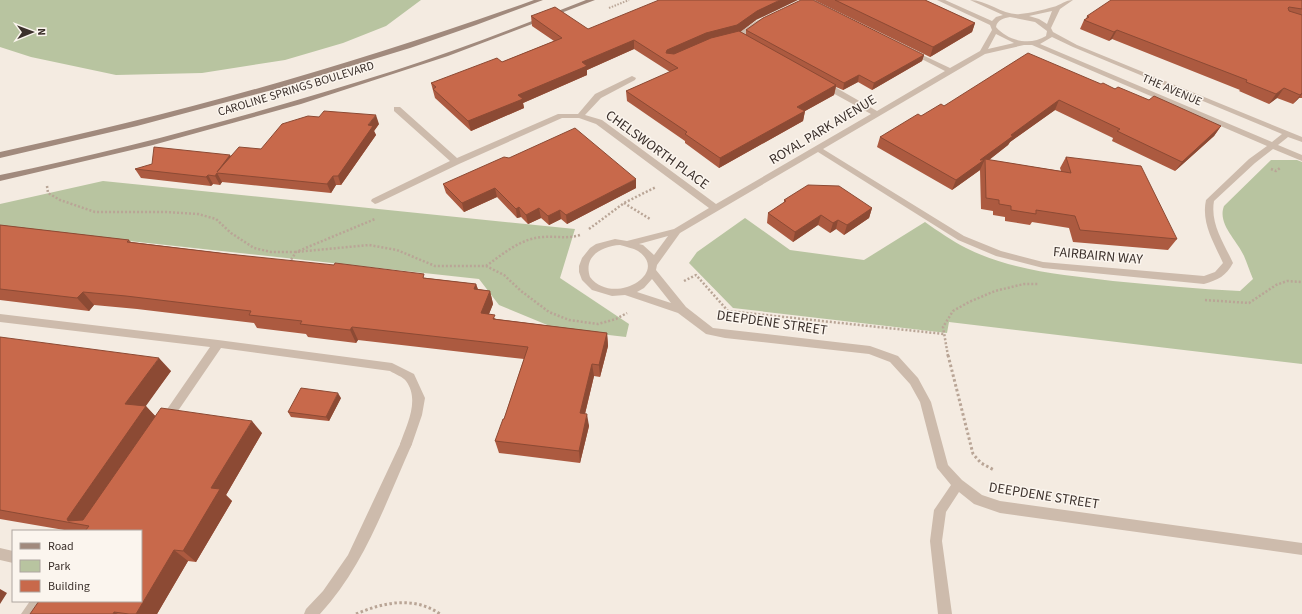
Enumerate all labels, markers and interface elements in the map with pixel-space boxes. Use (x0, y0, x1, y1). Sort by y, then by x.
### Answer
north arrow (12, 12, 52, 52)
text: N (34, 28, 49, 36)
street label: CAROLINE SPRINGS BOULEVARD (216, 57, 376, 121)
street label: THE AVENUE (1139, 70, 1205, 110)
street label: ROYAL PARK AVENUE (766, 90, 880, 170)
street label: CHELSWORTH PLACE (601, 106, 713, 194)
street label: FAIRBAIRN WAY (1052, 242, 1144, 270)
street label: DEEPDENE STREET (715, 305, 829, 341)
street label: DEEPDENE STREET (987, 477, 1101, 515)
legend (12, 530, 142, 602)
text: Road (48, 538, 74, 555)
text: Park (48, 558, 70, 575)
text: Building (48, 578, 90, 595)

